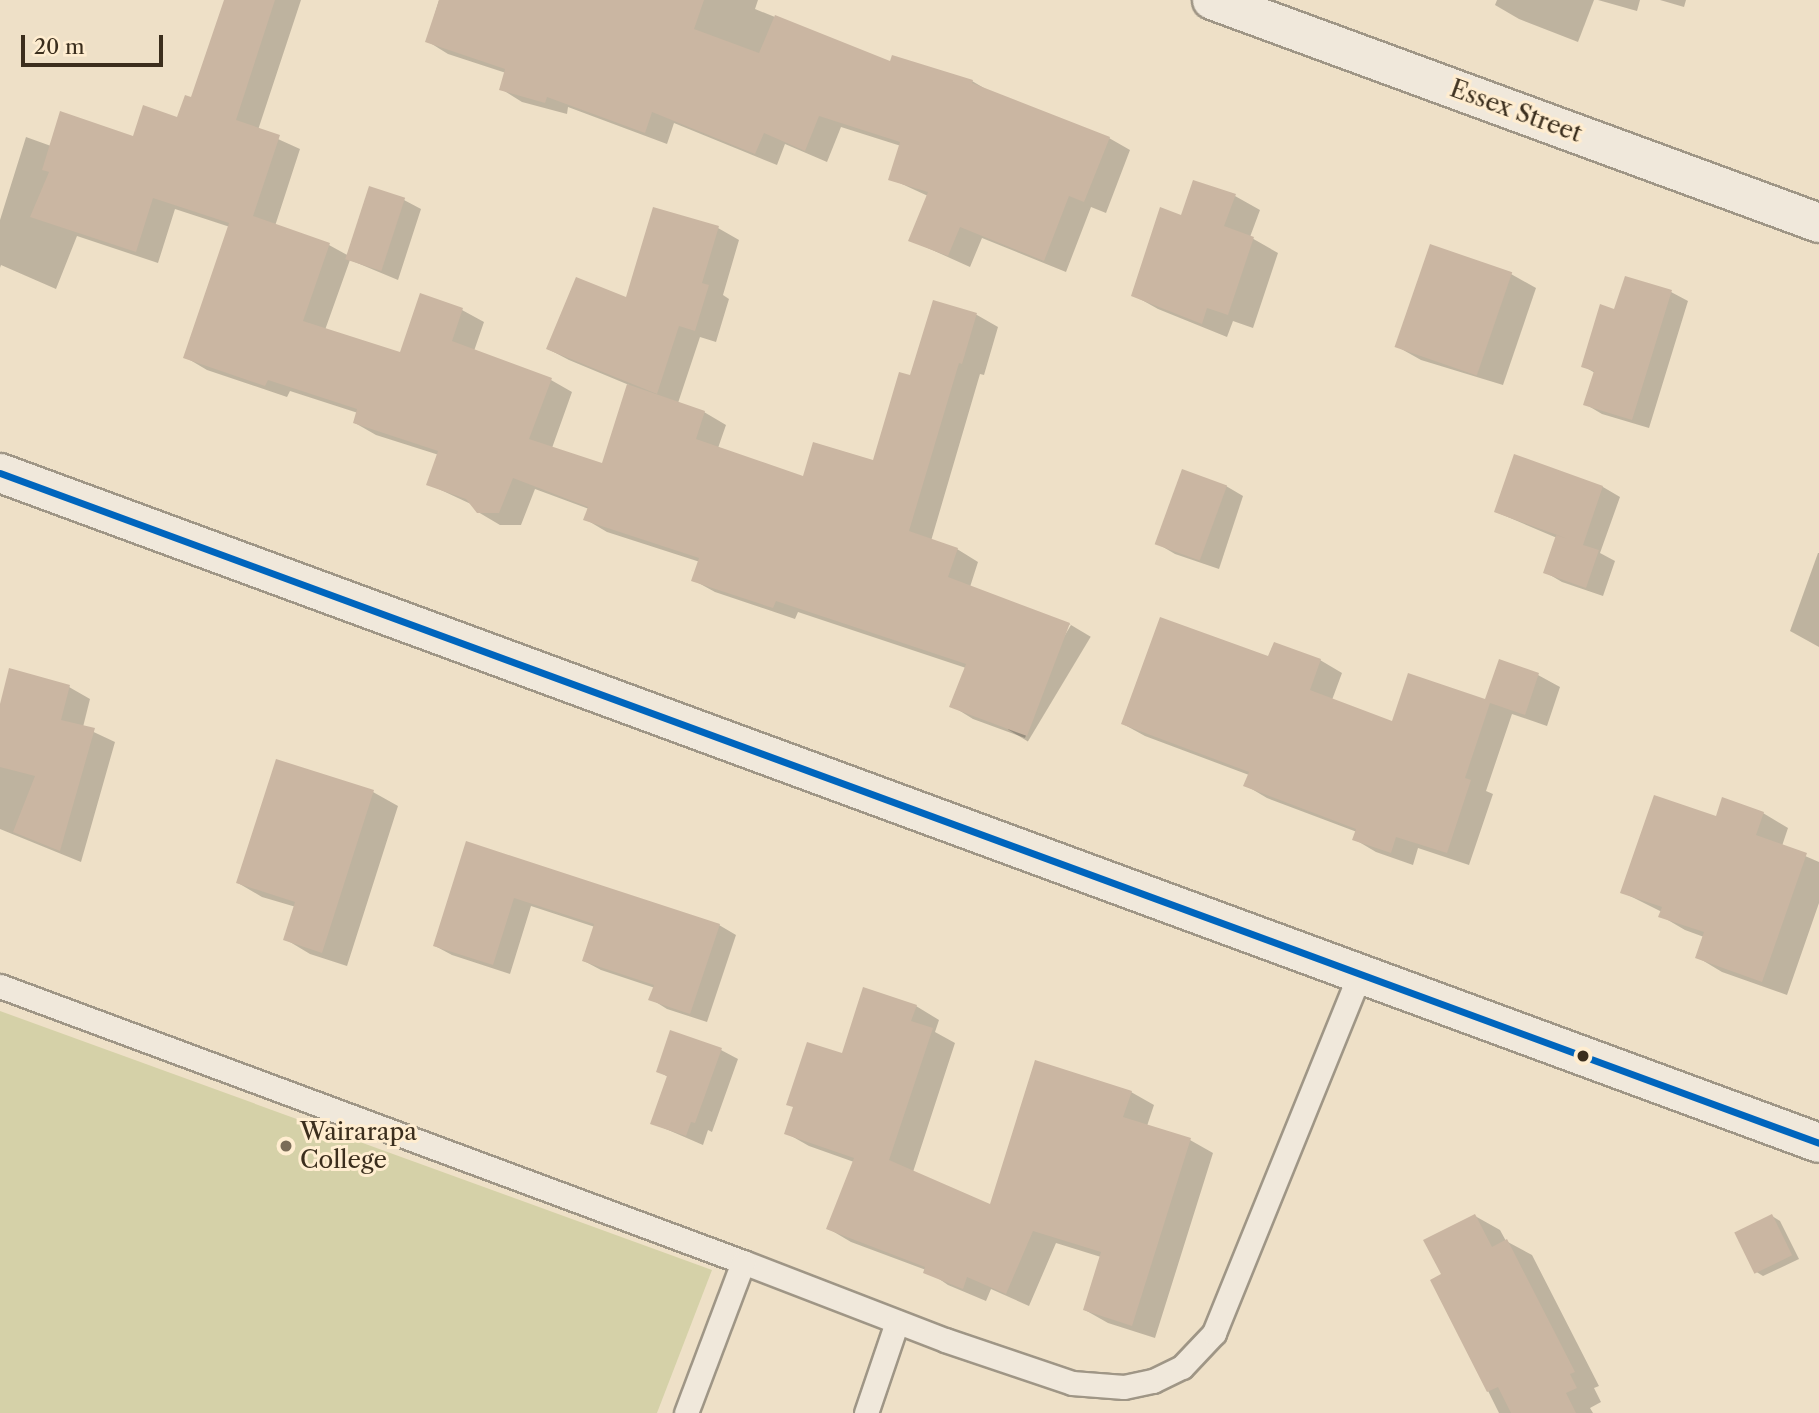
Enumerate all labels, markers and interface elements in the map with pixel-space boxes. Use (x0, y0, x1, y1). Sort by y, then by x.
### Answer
scale bar (24, 21, 166, 65)
text: 20 m (34, 34, 85, 59)
street label: Essex Street (1446, 74, 1586, 148)
unlabelled marker (1576, 1049, 1590, 1063)
place label: Wairarapa College (300, 1118, 417, 1174)
marker: Wairarapa College (278, 1138, 294, 1154)

